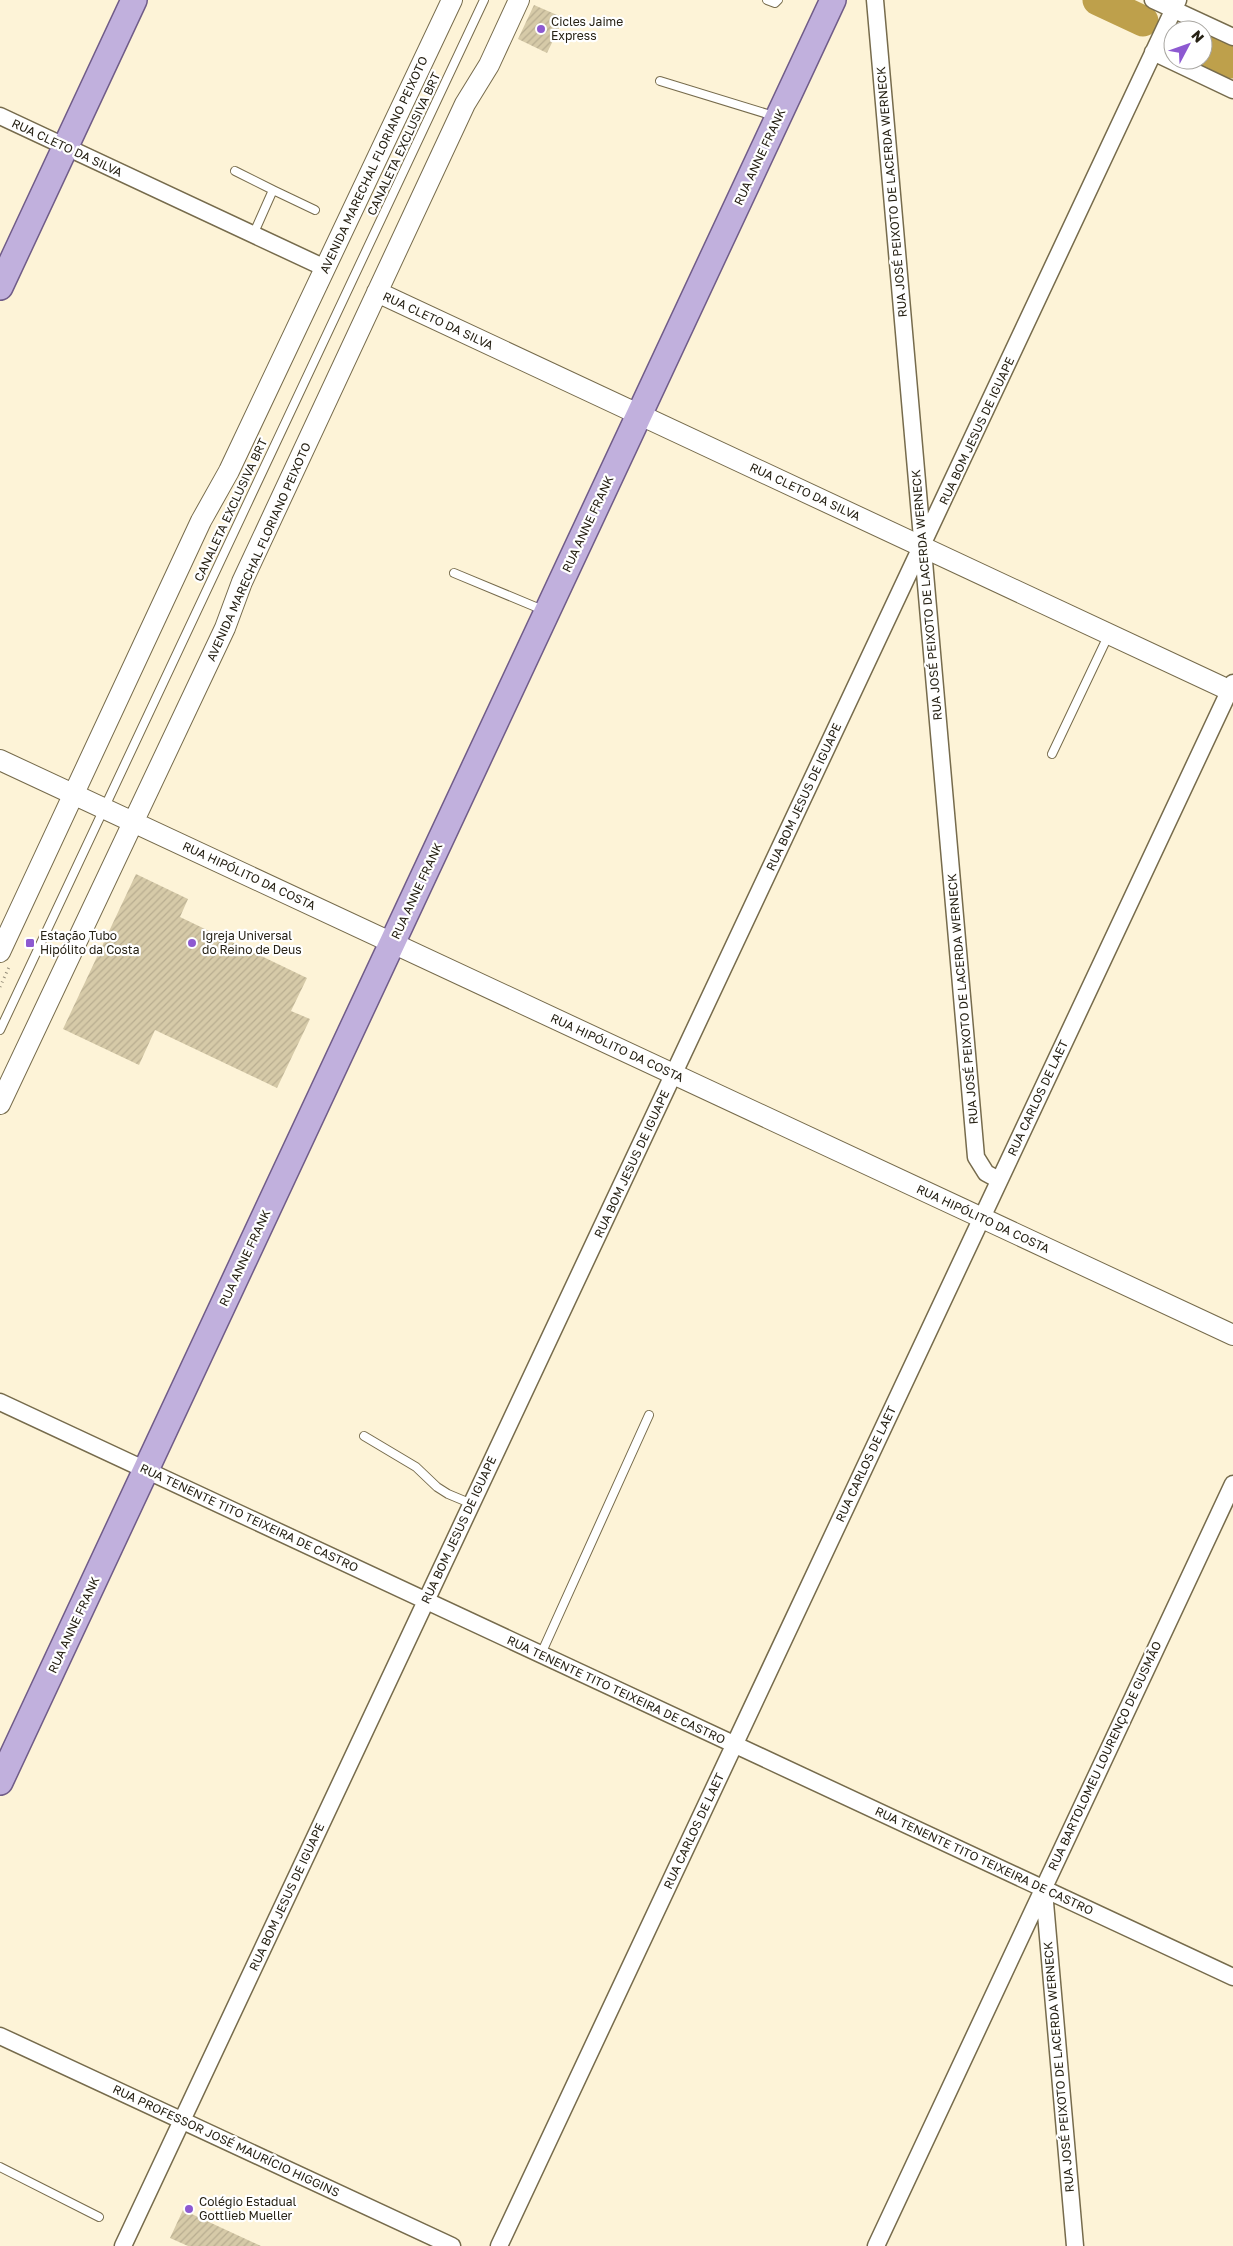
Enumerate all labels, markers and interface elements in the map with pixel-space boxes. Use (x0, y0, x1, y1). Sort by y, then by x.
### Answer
place label: Cicles Jaime Express (551, 14, 623, 43)
north arrow (1163, 20, 1213, 70)
marker: Cicles Jaime Express (535, 23, 547, 35)
text: N (1188, 27, 1208, 46)
street label: AVENIDA MARECHAL FLORIANO PEIXOTO (316, 54, 431, 276)
street label: RUA JOSÉ PEIXOTO DE LACERDA WERNECK (873, 66, 910, 318)
street label: CANALETA EXCLUSIVA BRT (364, 69, 444, 218)
street label: RUA ANNE FRANK (731, 106, 788, 207)
street label: RUA CLETO DA SILVA (10, 115, 125, 180)
street label: RUA CLETO DA SILVA (381, 288, 496, 353)
street label: RUA BOM JESUS DE IGUAPE (936, 355, 1017, 507)
street label: CANALETA EXCLUSIVA BRT (191, 435, 271, 584)
street label: AVENIDA MARECHAL FLORIANO PEIXOTO (203, 440, 314, 664)
street label: RUA CLETO DA SILVA (748, 459, 863, 524)
street label: RUA JOSÉ PEIXOTO DE LACERDA WERNECK (908, 469, 945, 721)
street label: RUA ANNE FRANK (559, 473, 616, 574)
street label: RUA BOM JESUS DE IGUAPE (763, 721, 844, 873)
street label: RUA HIPÓLITO DA COSTA (180, 838, 318, 913)
street label: RUA ANNE FRANK (388, 840, 445, 941)
street label: RUA JOSÉ PEIXOTO DE LACERDA WERNECK (944, 873, 981, 1125)
place label: Estação Tubo Hipólito da Costa (40, 928, 139, 957)
place label: Igreja Universal do Reino de Deus (202, 928, 302, 957)
marker: Estação Tubo Hipólito da Costa (24, 937, 36, 949)
marker: Igreja Universal do Reino de Deus (186, 937, 198, 949)
street label: RUA HIPÓLITO DA COSTA (548, 1010, 686, 1085)
street label: RUA CARLOS DE LAET (1004, 1037, 1071, 1158)
street label: RUA BOM JESUS DE IGUAPE (591, 1088, 672, 1240)
street label: RUA HIPÓLITO DA COSTA (914, 1181, 1052, 1256)
street label: RUA ANNE FRANK (216, 1207, 273, 1308)
street label: RUA CARLOS DE LAET (832, 1403, 899, 1524)
street label: RUA BOM JESUS DE IGUAPE (418, 1454, 499, 1606)
street label: RUA TENENTE TITO TEIXEIRA DE CASTRO (138, 1460, 361, 1575)
street label: RUA ANNE FRANK (45, 1574, 102, 1675)
street label: RUA TENENTE TITO TEIXEIRA DE CASTRO (505, 1632, 728, 1747)
street label: RUA BARTOLOMEU LOURENÇO DE GUSMÃO (1045, 1639, 1165, 1873)
street label: RUA CARLOS DE LAET (660, 1770, 727, 1891)
street label: RUA TENENTE TITO TEIXEIRA DE CASTRO (873, 1803, 1096, 1918)
street label: RUA BOM JESUS DE IGUAPE (246, 1821, 327, 1973)
street label: RUA JOSÉ PEIXOTO DE LACERDA WERNECK (1040, 1941, 1077, 2193)
street label: RUA PROFESSOR JOSÉ MAURÍCIO HIGGINS (110, 2081, 342, 2200)
place label: Colégio Estadual Gottlieb Mueller (199, 2194, 297, 2223)
marker: Colégio Estadual Gottlieb Mueller (183, 2203, 195, 2215)

